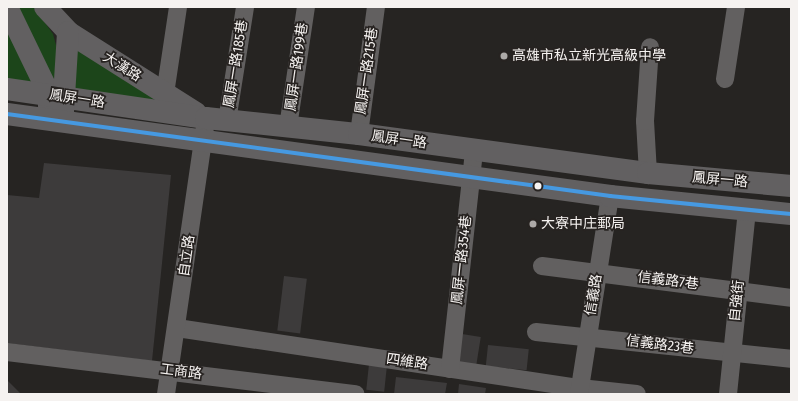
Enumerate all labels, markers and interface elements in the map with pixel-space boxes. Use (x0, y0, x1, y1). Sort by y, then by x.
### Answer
street label: 鳳屏一路185巷 (221, 19, 251, 109)
street label: 鳳屏一路199巷 (282, 22, 312, 112)
street label: 鳳屏一路215巷 (353, 26, 381, 116)
place label: 高雄市私立新光高級中學 (512, 48, 666, 64)
street label: 大漢路 (100, 49, 144, 85)
marker: 高雄市私立新光高級中學 (499, 51, 509, 61)
street label: 鳳屏一路 (48, 86, 106, 112)
street label: 鳳屏一路 (370, 128, 428, 152)
street label: 鳳屏一路 (691, 169, 749, 191)
unlabelled marker (533, 181, 543, 191)
street label: 鳳屏一路354巷 (449, 215, 475, 305)
place label: 大寮中庄郵局 (541, 216, 625, 232)
marker: 大寮中庄郵局 (528, 219, 538, 229)
street label: 自立路 (176, 234, 198, 278)
street label: 信義路7巷 (636, 269, 700, 293)
street label: 信義路 (582, 273, 606, 317)
street label: 自強街 (726, 279, 748, 323)
street label: 信義路23巷 (625, 332, 695, 358)
street label: 四維路 (385, 351, 429, 373)
street label: 工商路 (159, 361, 203, 383)

